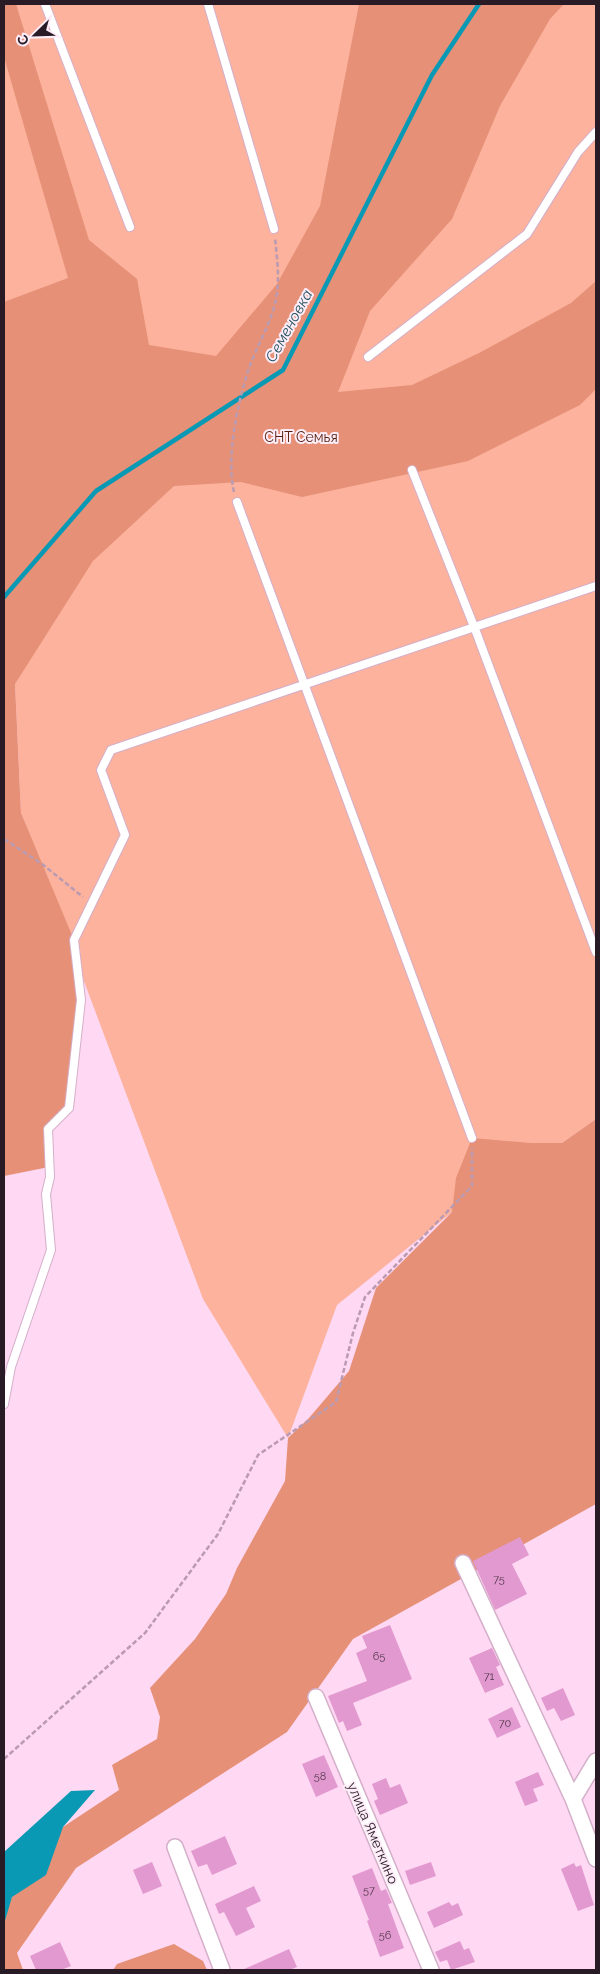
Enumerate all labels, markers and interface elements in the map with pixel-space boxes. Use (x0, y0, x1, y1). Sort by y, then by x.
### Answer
north arrow (10, 10, 60, 60)
text: С (14, 32, 32, 48)
water label: Семеновка (262, 287, 316, 365)
park label: СНТ Семья (264, 429, 338, 445)
house number: 75 (493, 1573, 505, 1586)
house number: 65 (373, 1650, 385, 1663)
house number: 71 (484, 1670, 495, 1683)
house number: 70 (499, 1717, 512, 1730)
house number: 58 (314, 1770, 326, 1783)
street label: улица Яметкино (344, 1780, 402, 1886)
house number: 57 (363, 1884, 375, 1897)
house number: 56 (379, 1929, 392, 1942)

